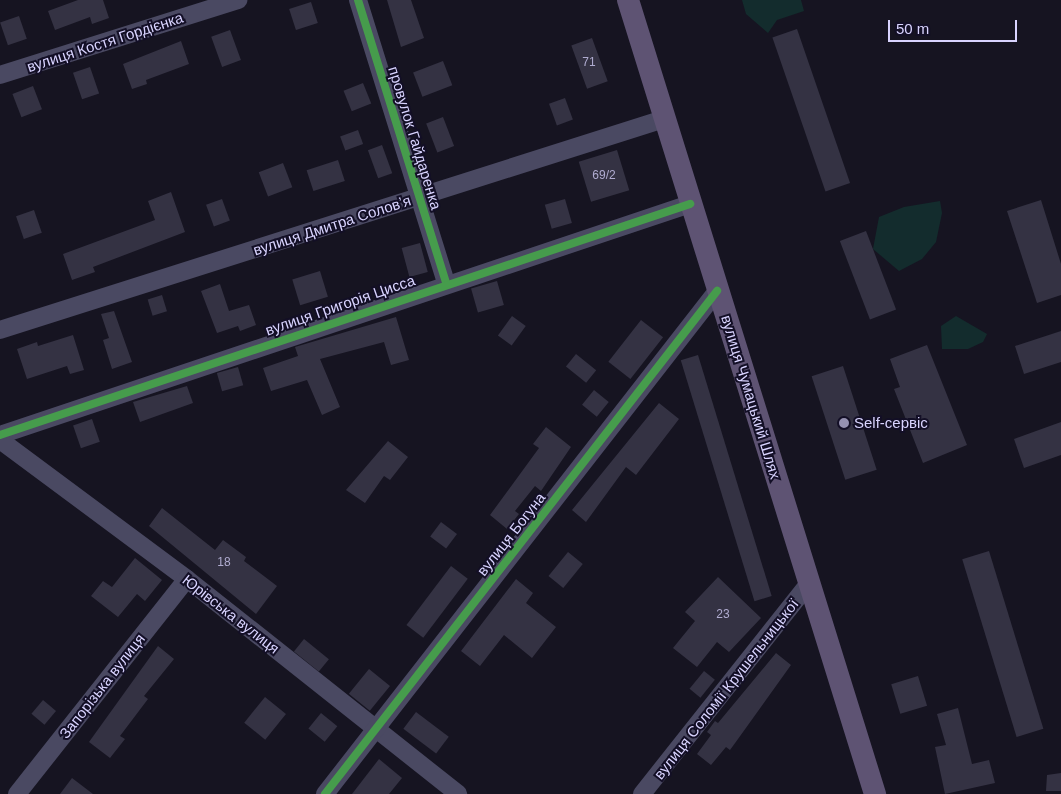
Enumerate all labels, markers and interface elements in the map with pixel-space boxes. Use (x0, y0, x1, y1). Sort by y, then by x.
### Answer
street label: вулиця Костя Гордієнка (25, 8, 185, 76)
scale bar (891, 10, 1020, 42)
text: 50 m (896, 20, 929, 37)
house number: 71 (582, 56, 596, 70)
street label: провулок Гайдаренка (385, 64, 445, 212)
house number: 69/2 (592, 169, 616, 183)
street label: вулиця Дмитра Соловʼя (251, 191, 413, 259)
street label: вулиця Григорія Цисса (263, 271, 417, 339)
street label: вулиця Чумацький Шлях (717, 313, 785, 481)
place label: Self-сервіс (854, 414, 928, 432)
marker: Self-сервіс (838, 417, 850, 429)
street label: вулиця Богуна (473, 489, 549, 579)
house number: 18 (217, 556, 231, 570)
street label: Юрівська вулиця (179, 571, 283, 657)
street label: вулиця Соломії Крушельницької (650, 595, 802, 783)
house number: 23 (716, 608, 730, 622)
street label: Запорізька вулиця (55, 630, 149, 742)

